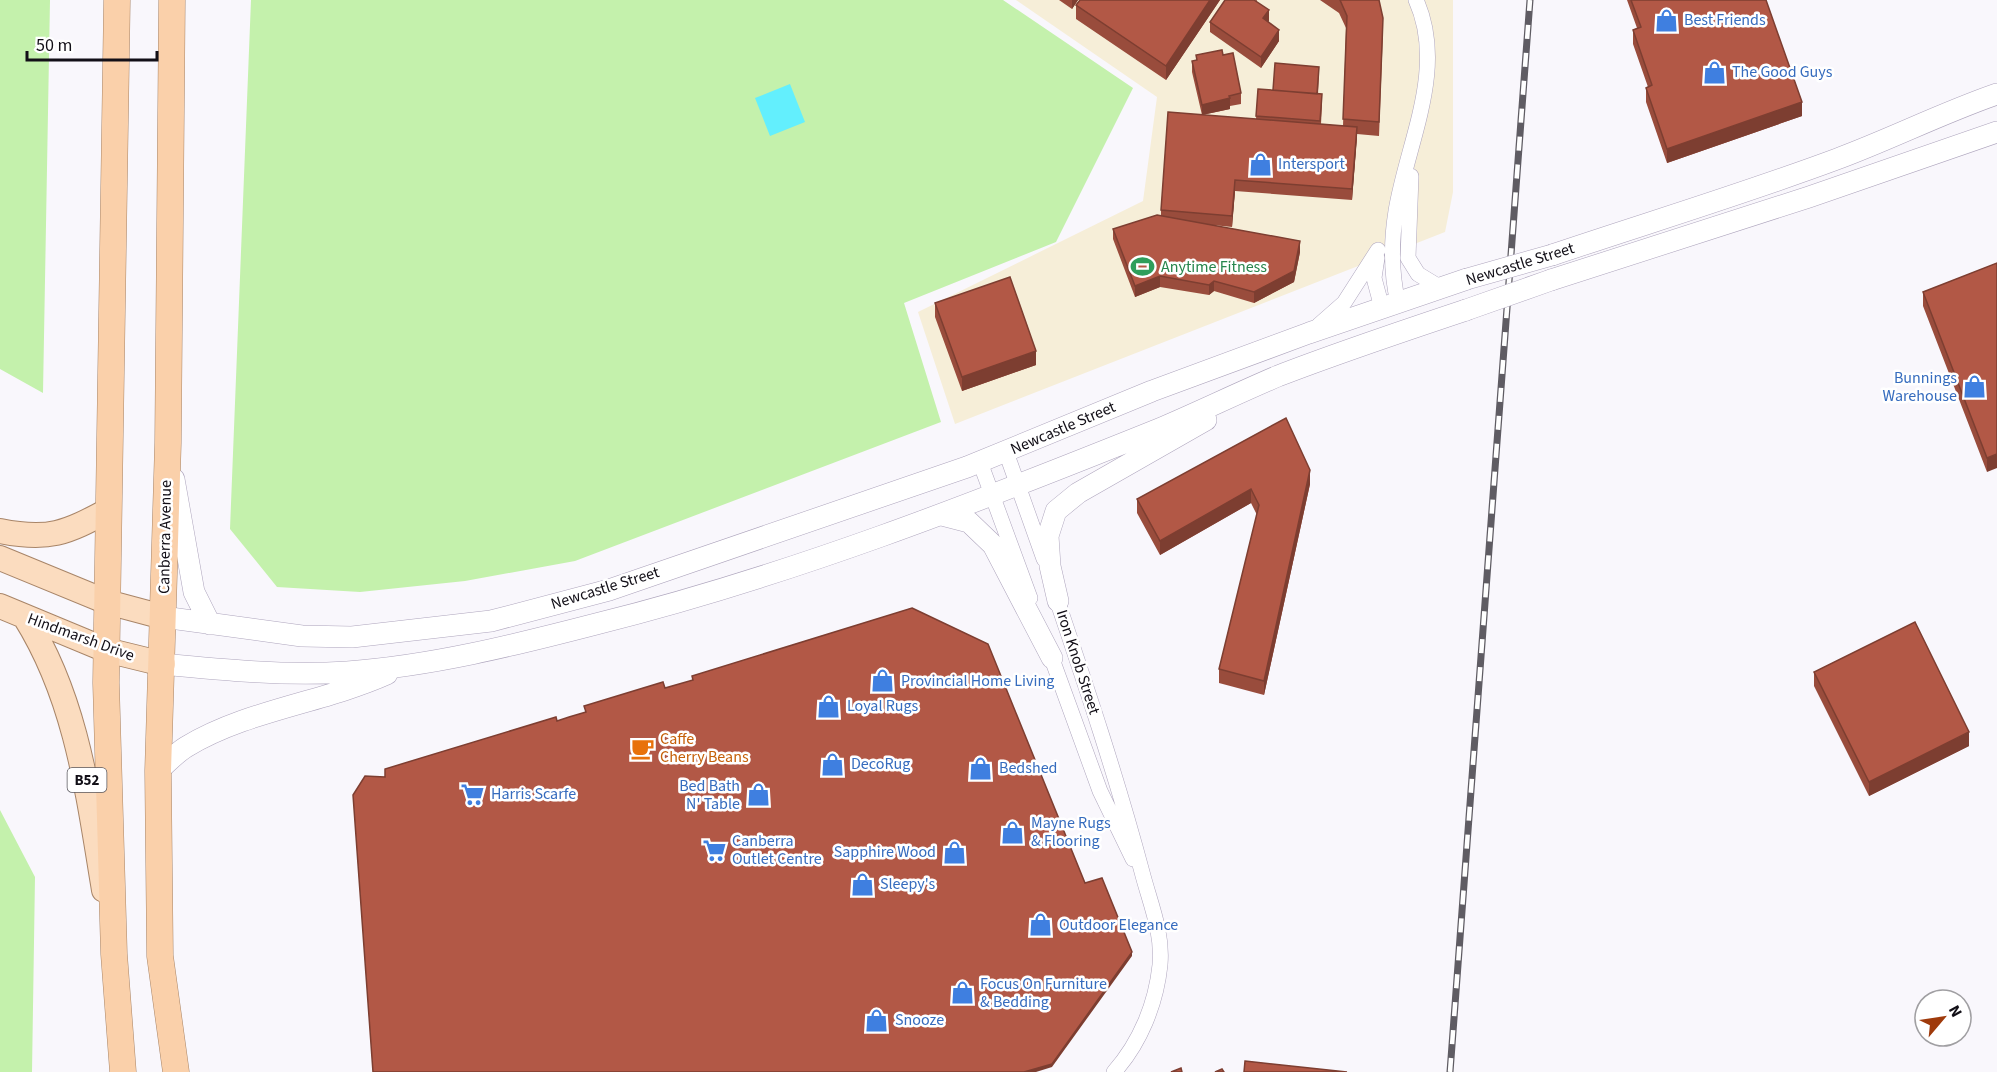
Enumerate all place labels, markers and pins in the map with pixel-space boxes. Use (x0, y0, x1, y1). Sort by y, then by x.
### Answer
shop icon: Best Friends (1653, 7, 1679, 33)
place label: Best Friends (1684, 9, 1766, 31)
shop icon: The Good Guys (1701, 59, 1727, 85)
place label: The Good Guys (1732, 61, 1833, 83)
shop icon: Intersport (1247, 151, 1273, 177)
place label: Intersport (1278, 153, 1345, 175)
sports icon: Anytime Fitness (1130, 254, 1156, 280)
place label: Anytime Fitness (1161, 256, 1267, 278)
place label: Bunnings Warehouse (1883, 367, 1957, 407)
shop icon: Bunnings Warehouse (1962, 374, 1988, 400)
shop icon: Provincial Home Living (870, 668, 896, 694)
place label: Provincial Home Living (901, 670, 1054, 692)
shop icon: Loyal Rugs (816, 693, 842, 719)
place label: Loyal Rugs (847, 695, 919, 717)
place label: Caffe Cherry Beans (660, 728, 749, 768)
cafe icon: Caffe Cherry Beans (629, 735, 655, 761)
shop icon: DecoRug (820, 751, 846, 777)
place label: DecoRug (851, 753, 910, 775)
shop icon: Bedshed (968, 755, 994, 781)
place label: Bedshed (999, 757, 1057, 779)
place label: Bed Bath N' Table (679, 775, 740, 815)
supermarket icon: Harris Scarfe (460, 781, 486, 807)
shop icon: Bed Bath N' Table (745, 782, 771, 808)
place label: Harris Scarfe (491, 783, 576, 805)
place label: Mayne Rugs & Flooring (1031, 812, 1111, 852)
shop icon: Mayne Rugs & Flooring (1000, 819, 1026, 845)
place label: Canberra Outlet Centre (732, 830, 822, 870)
supermarket icon: Canberra Outlet Centre (701, 837, 727, 863)
shop icon: Sapphire Wood (941, 839, 967, 865)
place label: Sapphire Wood (834, 841, 936, 863)
shop icon: Sleepy's (849, 871, 875, 897)
place label: Sleepy's (880, 873, 935, 895)
shop icon: Outdoor Elegance (1028, 912, 1054, 938)
place label: Outdoor Elegance (1059, 914, 1178, 936)
place label: Focus On Furniture & Bedding (980, 973, 1107, 1013)
shop icon: Focus On Furniture & Bedding (949, 980, 975, 1006)
shop icon: Snooze (864, 1007, 890, 1033)
place label: Snooze (895, 1009, 944, 1031)

